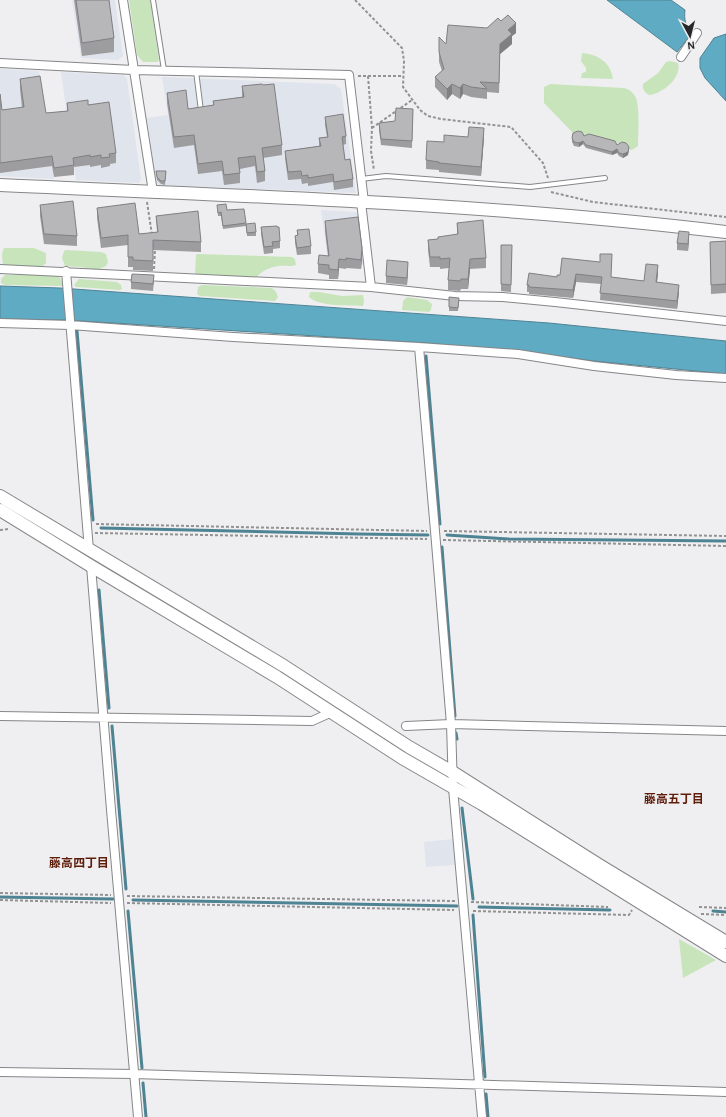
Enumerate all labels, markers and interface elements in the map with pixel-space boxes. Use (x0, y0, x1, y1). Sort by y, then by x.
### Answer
north arrow (670, 16, 710, 56)
text: N (687, 40, 696, 51)
district label: 藤高五丁目 (644, 793, 704, 805)
district label: 藤高四丁目 (49, 857, 109, 869)

